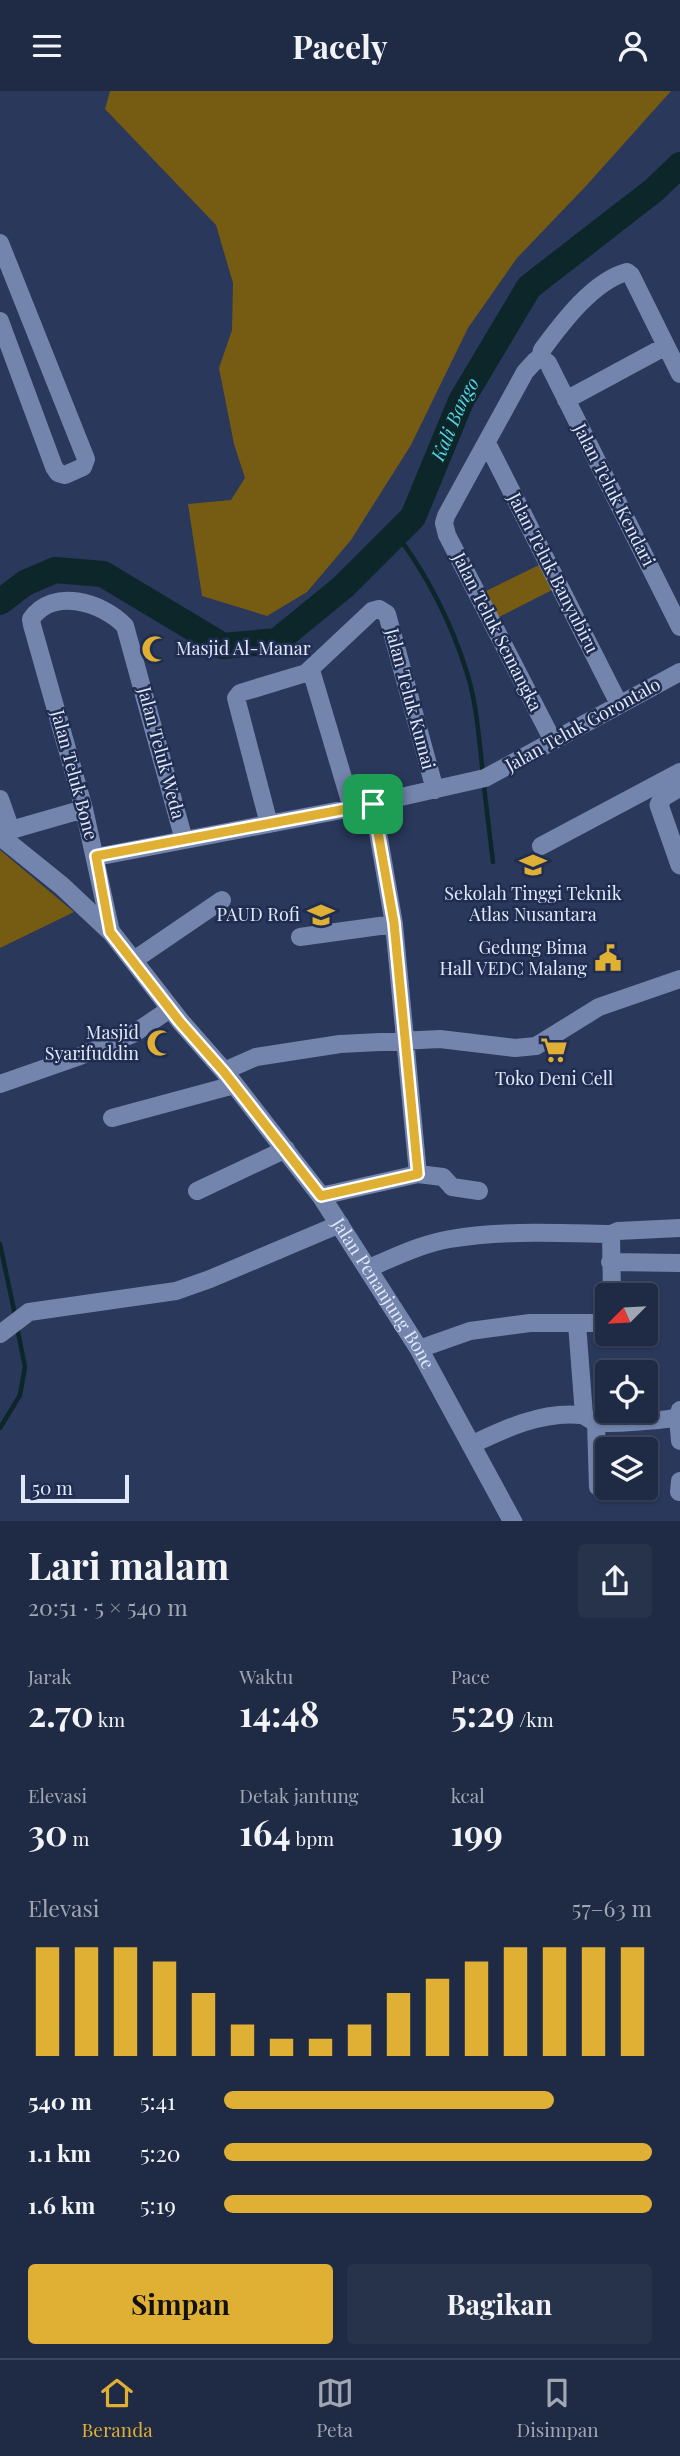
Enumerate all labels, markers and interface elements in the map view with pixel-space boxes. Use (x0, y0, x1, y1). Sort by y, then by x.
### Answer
text: Pacely (292, 24, 388, 67)
icon: menu (28, 27, 66, 65)
icon: person (614, 27, 652, 65)
water label: Kali Bango (423, 372, 484, 465)
street label: Jalan Teluk Kendari (568, 418, 661, 570)
street label: Jalan Teluk Banyubiru (503, 487, 605, 657)
street label: Jalan Teluk Semangka (447, 547, 548, 715)
street label: Jalan Teluk Kumai (380, 625, 441, 772)
mosque icon: Masjid Al-Manar (140, 634, 170, 664)
place label: Masjid Al-Manar (176, 636, 311, 660)
street label: Jalan Teluk Gorontalo (500, 671, 664, 777)
street label: Jalan Teluk Weda (133, 683, 191, 821)
street label: Jalan Teluk Bone (46, 706, 104, 842)
pin (343, 774, 403, 834)
icon: arrive (354, 785, 392, 823)
school or university icon: Sekolah Tinggi Teknik Atlas Nusantara (518, 850, 548, 880)
place label: Sekolah Tinggi Teknik Atlas Nusantara (444, 881, 622, 926)
school or university icon: PAUD Rofi (306, 900, 336, 930)
place label: PAUD Rofi (216, 902, 300, 926)
place label: Gedung Bima Hall VEDC Malang (439, 935, 587, 980)
public building icon: Gedung Bima Hall VEDC Malang (593, 943, 623, 973)
place label: Masjid Syarifuddin (45, 1020, 140, 1065)
mosque icon: Masjid Syarifuddin (145, 1028, 175, 1058)
supermarket icon: Toko Deni Cell (539, 1035, 569, 1065)
place label: Toko Deni Cell (495, 1066, 613, 1090)
street label: Jalan Penanjung Bone (327, 1212, 441, 1373)
north arrow (595, 1283, 658, 1346)
map controls (595, 1283, 658, 1500)
button: locate (595, 1360, 658, 1423)
button: layers (595, 1437, 658, 1500)
scale bar (21, 1472, 130, 1504)
text: 50 m (32, 1474, 73, 1500)
text: Lari malam (28, 1539, 229, 1590)
button: share (578, 1544, 652, 1618)
text: 20:51 · 5 × 540 m (28, 1591, 188, 1622)
text: Jarak (28, 1663, 72, 1689)
text: Waktu (239, 1663, 293, 1689)
text: Pace (451, 1663, 490, 1689)
text: 2.70 (28, 1689, 94, 1736)
text: 14:48 (239, 1689, 319, 1736)
text: 5:29 (451, 1689, 515, 1736)
text: km (94, 1706, 125, 1732)
text: /km (515, 1706, 554, 1732)
text: Elevasi (28, 1782, 87, 1808)
text: Detak jantung (239, 1782, 359, 1808)
text: kcal (451, 1782, 485, 1808)
text: 30 (28, 1808, 68, 1855)
text: 164 (239, 1808, 291, 1855)
text: 199 (451, 1808, 503, 1855)
text: m (68, 1825, 89, 1851)
text: bpm (291, 1825, 334, 1851)
text: Elevasi (28, 1892, 99, 1923)
text: 57–63 m (572, 1892, 652, 1923)
text: 540 m (28, 2085, 92, 2116)
text: 5:41 (140, 2085, 176, 2116)
text: 1.1 km (28, 2137, 91, 2168)
text: 5:20 (140, 2137, 180, 2168)
text: 1.6 km (28, 2189, 95, 2220)
text: 5:19 (140, 2189, 176, 2220)
button: Simpan (28, 2264, 333, 2344)
button: Bagikan (347, 2264, 652, 2344)
tab: Beranda (81, 2374, 153, 2442)
tab: Peta (316, 2374, 354, 2442)
tab: Disimpan (516, 2374, 599, 2442)

